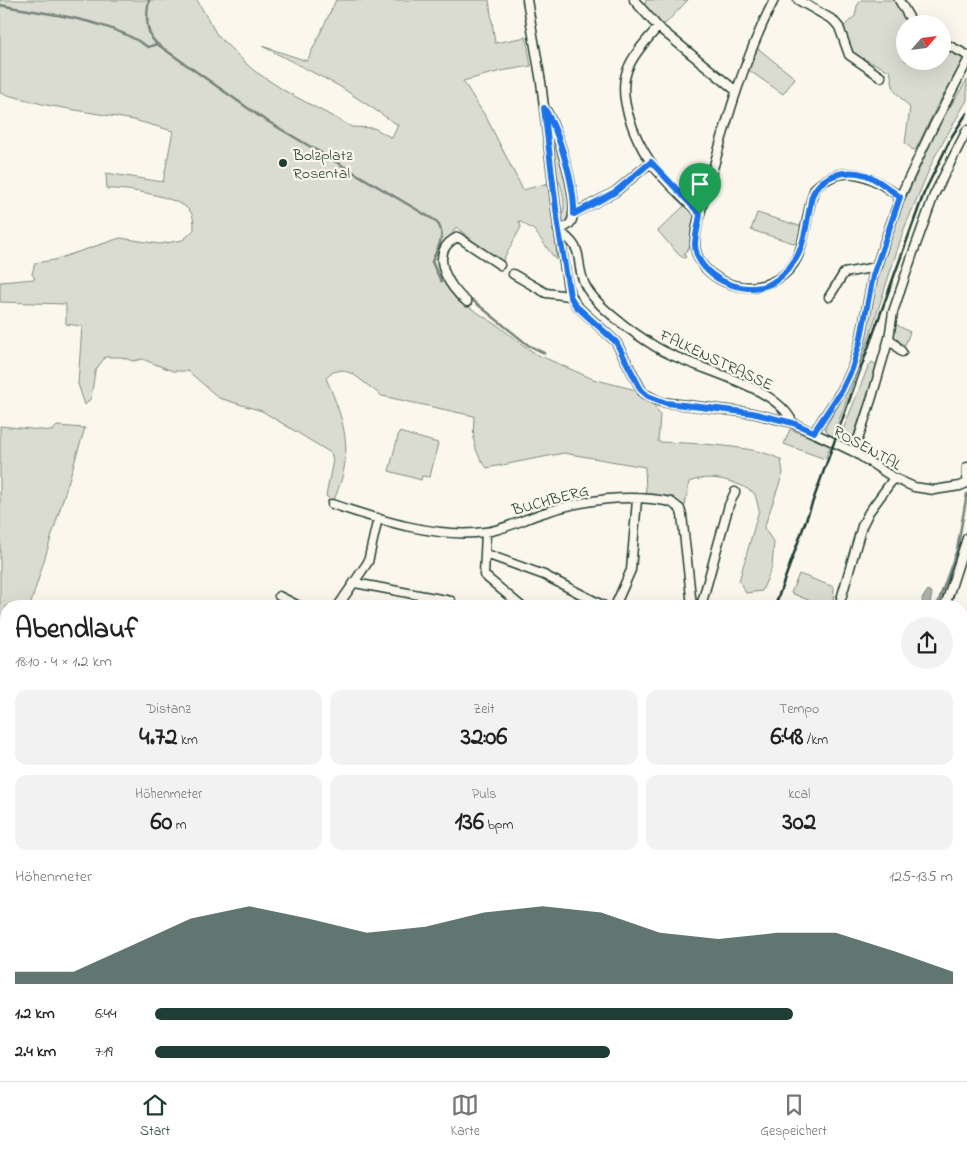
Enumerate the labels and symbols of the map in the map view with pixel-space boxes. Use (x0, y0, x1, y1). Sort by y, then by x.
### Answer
north arrow (896, 15, 951, 70)
place label: Bolzplatz Rosental (292, 144, 353, 186)
marker: Bolzplatz Rosental (277, 157, 289, 169)
pin (679, 163, 721, 214)
street label: FALKENSTRASSE (655, 324, 777, 398)
street label: ROSENTAL (828, 420, 906, 478)
street label: BUCHBERG (509, 479, 592, 523)

